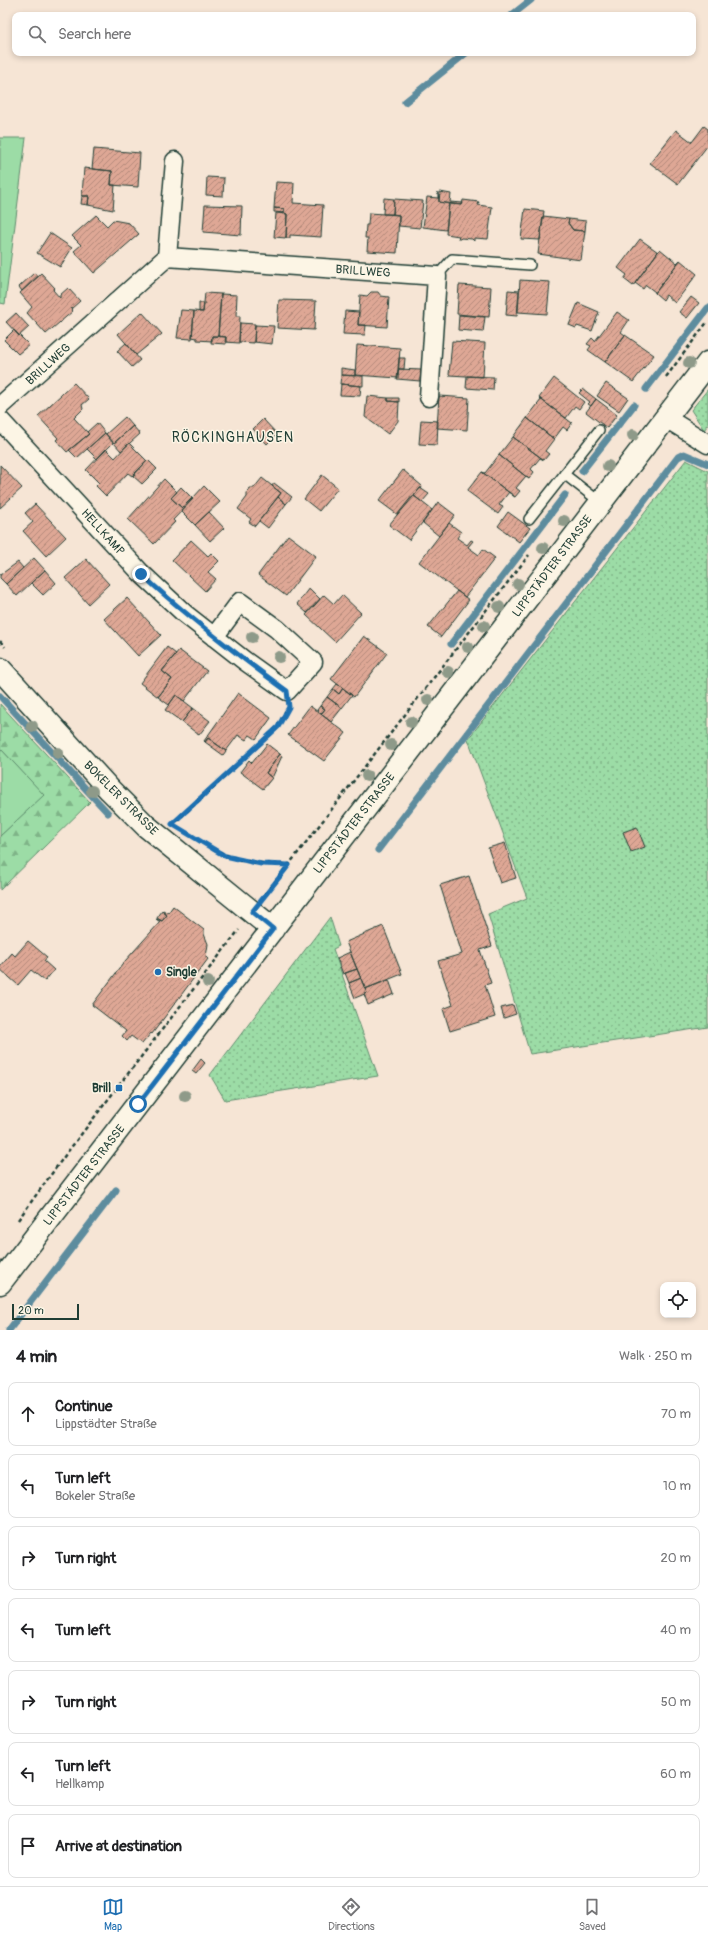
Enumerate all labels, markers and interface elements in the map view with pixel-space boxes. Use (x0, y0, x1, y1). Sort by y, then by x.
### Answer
search box (12, 12, 696, 56)
icon: search (26, 23, 48, 45)
text: Search here (58, 25, 131, 44)
street label: BRILLWEG (335, 262, 391, 281)
street label: BRILLWEG (23, 340, 74, 388)
district label: RÖCKINGHAUSEN (172, 428, 294, 446)
street label: HELLKAMP (78, 506, 128, 559)
street label: LIPPSTÄDTER STRASSE (508, 512, 596, 620)
route end (132, 565, 150, 583)
street label: BOKELER STRASSE (80, 758, 161, 839)
street label: LIPPSTÄDTER STRASSE (310, 769, 398, 877)
place label: Single (166, 965, 198, 980)
marker: Single (153, 967, 163, 977)
place label: Brill (92, 1081, 111, 1096)
marker: Brill (114, 1083, 124, 1093)
route start (129, 1095, 147, 1113)
street label: LIPPSTÄDTER STRASSE (40, 1121, 128, 1229)
map controls (660, 1282, 696, 1318)
button: locate (660, 1282, 696, 1318)
scale bar (12, 1302, 79, 1321)
text: 20 m (18, 1304, 44, 1317)
text: 4 min (16, 1346, 57, 1367)
text: Walk · 250 m (619, 1348, 692, 1364)
text: Continue (55, 1397, 113, 1416)
icon: ahead (17, 1403, 39, 1425)
text: 70 m (661, 1406, 691, 1422)
text: Lippstädter Straße (55, 1416, 157, 1432)
text: Turn left (55, 1469, 111, 1488)
icon: left (17, 1475, 39, 1497)
text: 10 m (663, 1478, 691, 1494)
text: Bokeler Straße (55, 1488, 135, 1504)
icon: right (17, 1547, 39, 1569)
text: Turn right (55, 1549, 116, 1568)
text: 20 m (660, 1550, 691, 1566)
icon: left (17, 1619, 39, 1641)
text: Turn left (55, 1621, 111, 1640)
text: 40 m (660, 1622, 691, 1638)
icon: right (17, 1691, 39, 1713)
text: Turn right (55, 1693, 116, 1712)
text: 50 m (661, 1694, 691, 1710)
text: Turn left (55, 1757, 111, 1776)
icon: left (17, 1763, 39, 1785)
text: 60 m (660, 1766, 691, 1782)
text: Hellkamp (55, 1776, 104, 1792)
icon: arrive (17, 1835, 39, 1857)
text: Arrive at destination (55, 1837, 182, 1856)
tab: Map (102, 1896, 124, 1933)
tab: Directions (328, 1896, 375, 1933)
tab: Saved (579, 1896, 606, 1933)

